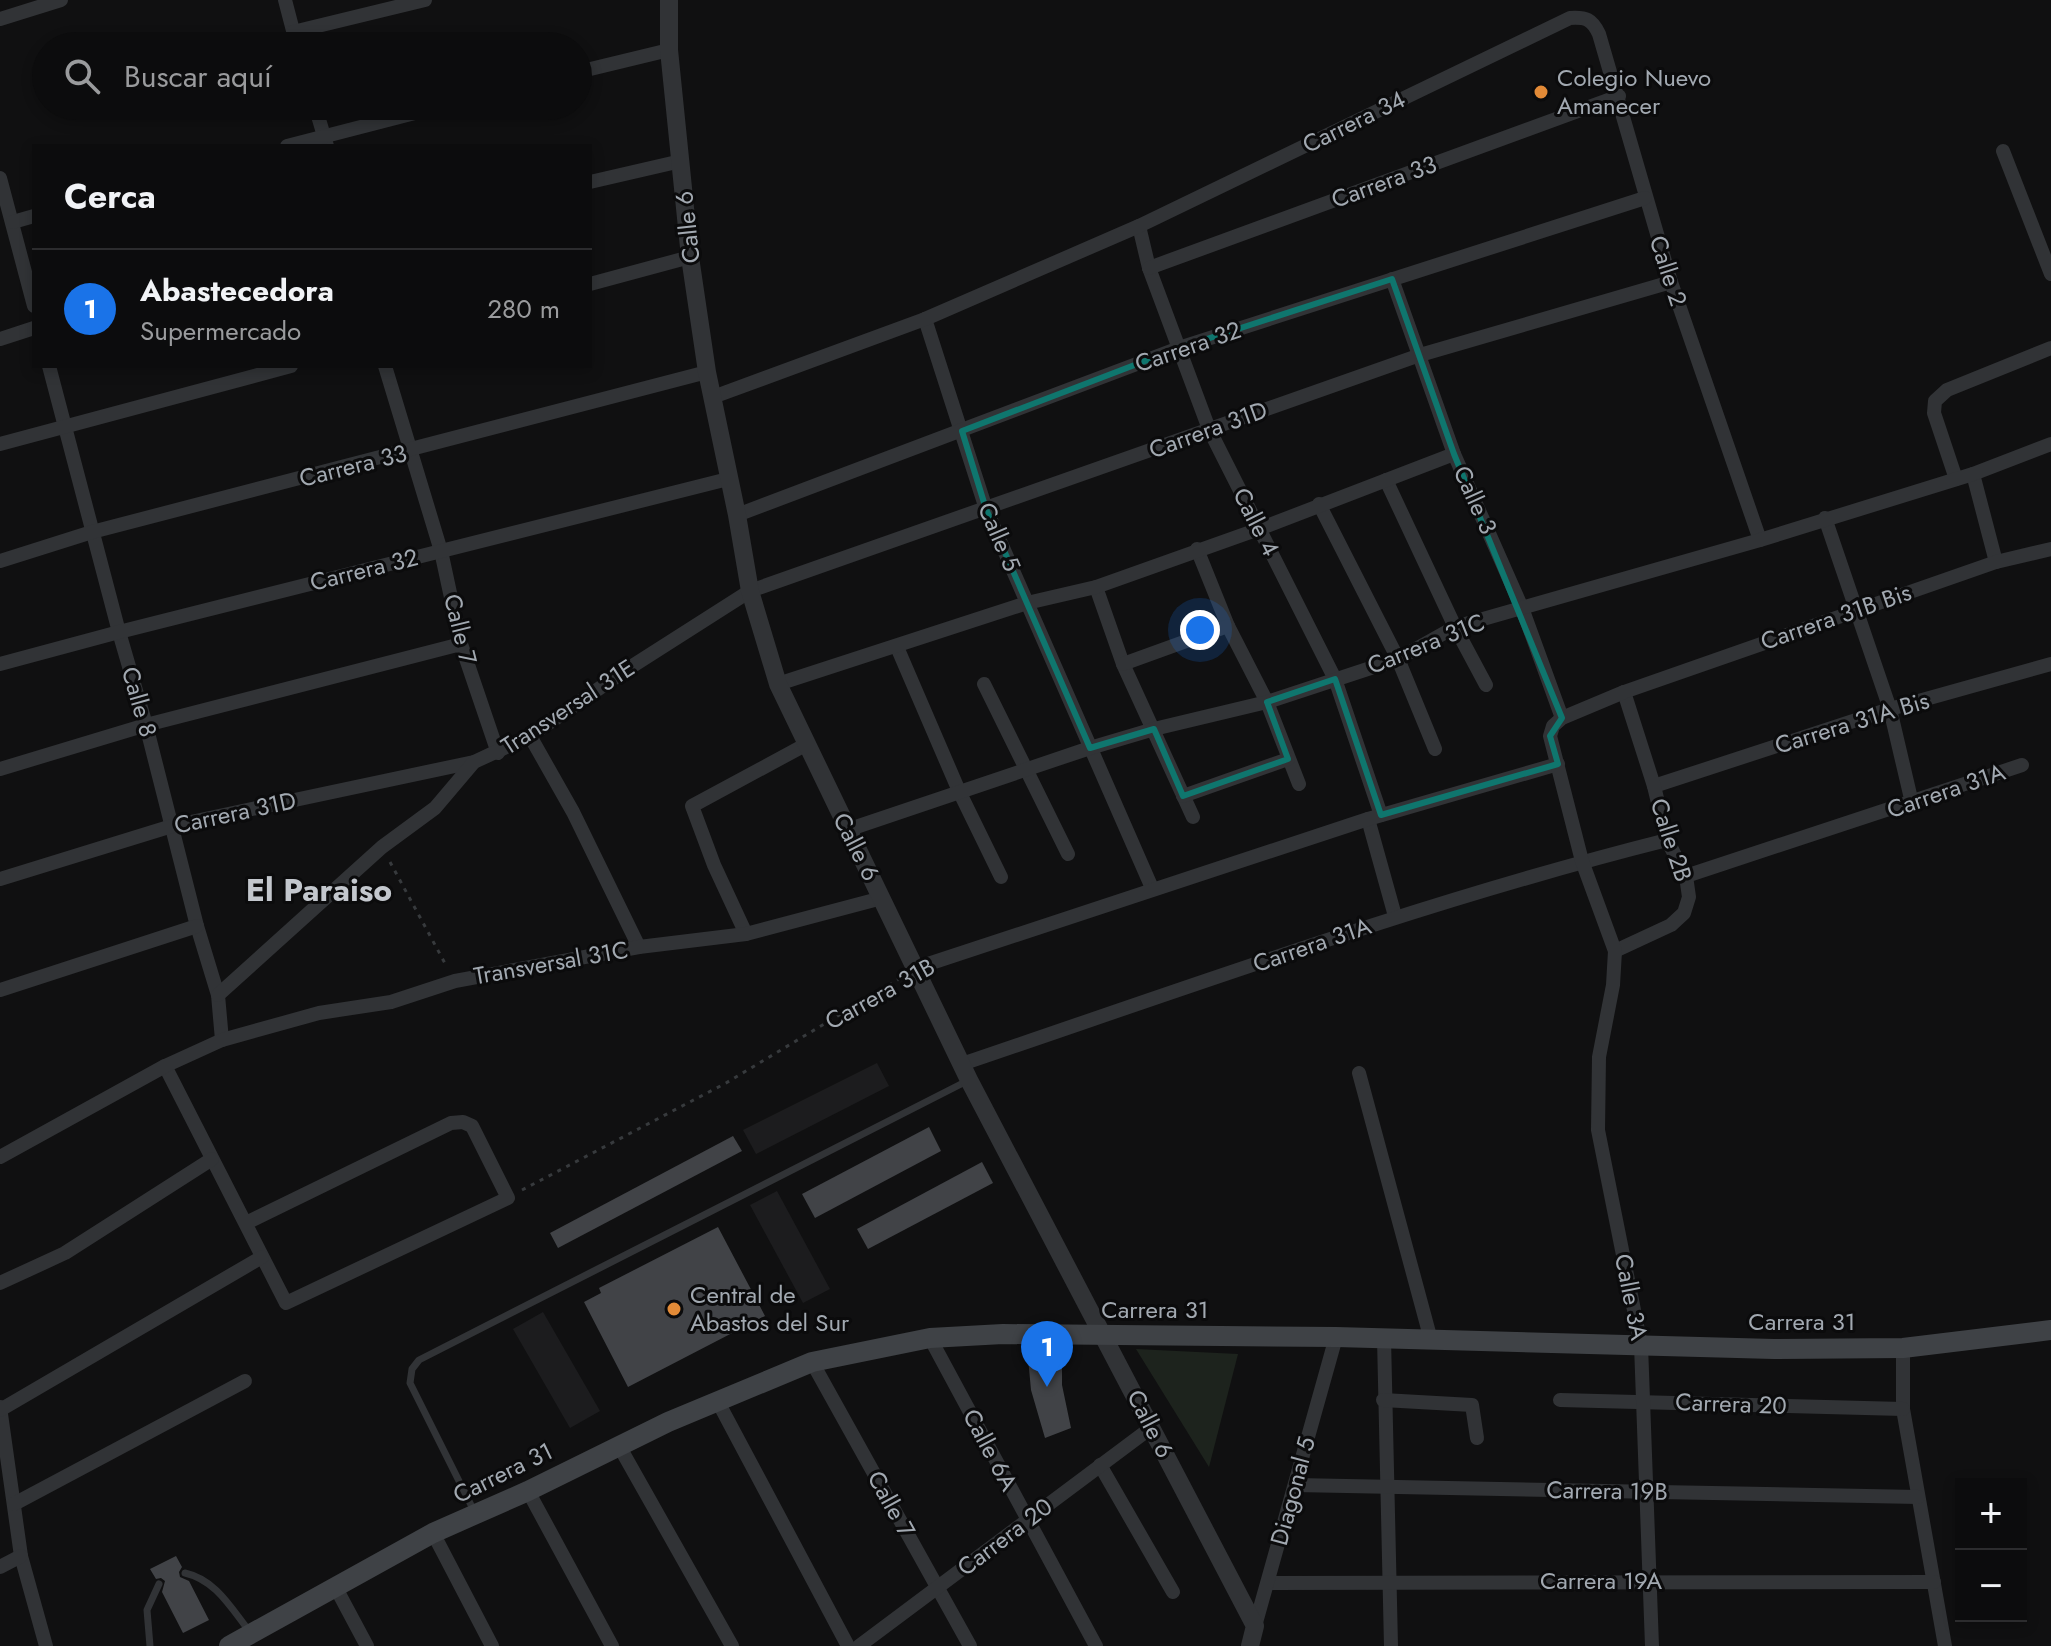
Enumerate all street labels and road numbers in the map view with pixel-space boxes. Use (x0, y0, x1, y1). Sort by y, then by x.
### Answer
street label: Carrera 34 (1296, 82, 1411, 162)
street label: Carrera 33 (1326, 146, 1441, 217)
street label: Calle 6 (666, 189, 709, 265)
street label: Calle 2 (1641, 231, 1696, 311)
street label: Carrera 32 (1130, 312, 1246, 381)
street label: Carrera 31D (1144, 392, 1272, 467)
street label: Carrera 33 (295, 435, 410, 496)
street label: Calle 3 (1445, 460, 1506, 540)
street label: Calle 4 (1224, 481, 1289, 562)
street label: Calle 5 (969, 497, 1030, 577)
street label: Carrera 32 (306, 539, 422, 600)
street label: Carrera 31B Bis (1756, 574, 1916, 659)
street label: Calle 7 (435, 590, 486, 668)
street label: Carrera 31C (1362, 604, 1490, 683)
street label: Transversal 31E (494, 650, 641, 763)
street label: Calle 8 (113, 663, 166, 741)
street label: Carrera 31A Bis (1770, 682, 1933, 763)
street label: Carrera 31A (1882, 754, 2010, 827)
street label: Carrera 31D (171, 783, 299, 842)
street label: Calle 2B (1642, 794, 1701, 886)
street label: Calle 6 (824, 807, 888, 887)
street label: Carrera 31A (1248, 908, 1376, 981)
street label: Transversal 31C (471, 932, 631, 993)
street label: Carrera 31B (818, 949, 941, 1038)
street label: Calle 3A (1606, 1251, 1657, 1343)
street label: Carrera 31 (1101, 1292, 1209, 1327)
street label: Carrera 31 (1748, 1304, 1856, 1339)
street label: Calle 6 (1118, 1384, 1182, 1464)
street label: Carrera 20 (1675, 1384, 1787, 1423)
street label: Calle 6A (954, 1403, 1027, 1497)
street label: Carrera 31 (447, 1433, 559, 1512)
street label: Diagonal 5 (1261, 1433, 1324, 1549)
street label: Calle 7 (859, 1464, 924, 1544)
street label: Carrera 19B (1546, 1472, 1668, 1509)
street label: Carrera 20 (950, 1489, 1060, 1584)
street label: Carrera 19A (1540, 1563, 1662, 1598)

